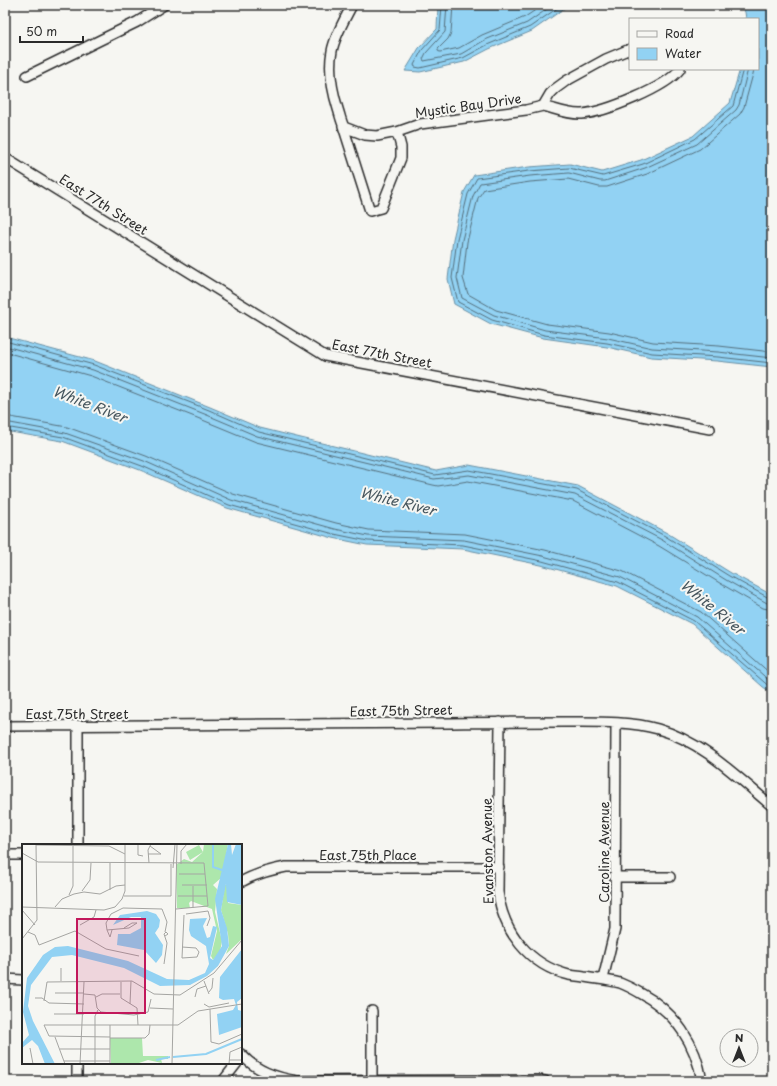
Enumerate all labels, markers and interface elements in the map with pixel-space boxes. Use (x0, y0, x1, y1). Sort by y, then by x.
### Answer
scale bar (20, 18, 83, 44)
legend (629, 18, 759, 70)
text: 50 m (26, 22, 57, 40)
text: Road (665, 24, 694, 42)
text: Water (665, 44, 702, 62)
street label: Mystic Bay Drive (414, 88, 522, 122)
street label: East 77th Street (56, 169, 152, 239)
street label: East 77th Street (330, 334, 434, 372)
water label: White River (50, 380, 131, 428)
water label: White River (358, 481, 440, 521)
water label: White River (676, 574, 751, 641)
street label: East 75th Street (349, 700, 453, 720)
street label: East 75th Street (26, 704, 128, 723)
street label: Evanston Avenue (477, 798, 497, 904)
street label: Caroline Avenue (594, 801, 613, 903)
inset map (22, 844, 242, 1064)
street label: East 75th Place (319, 845, 417, 864)
north arrow (719, 1028, 759, 1068)
text: N (735, 1029, 744, 1046)

